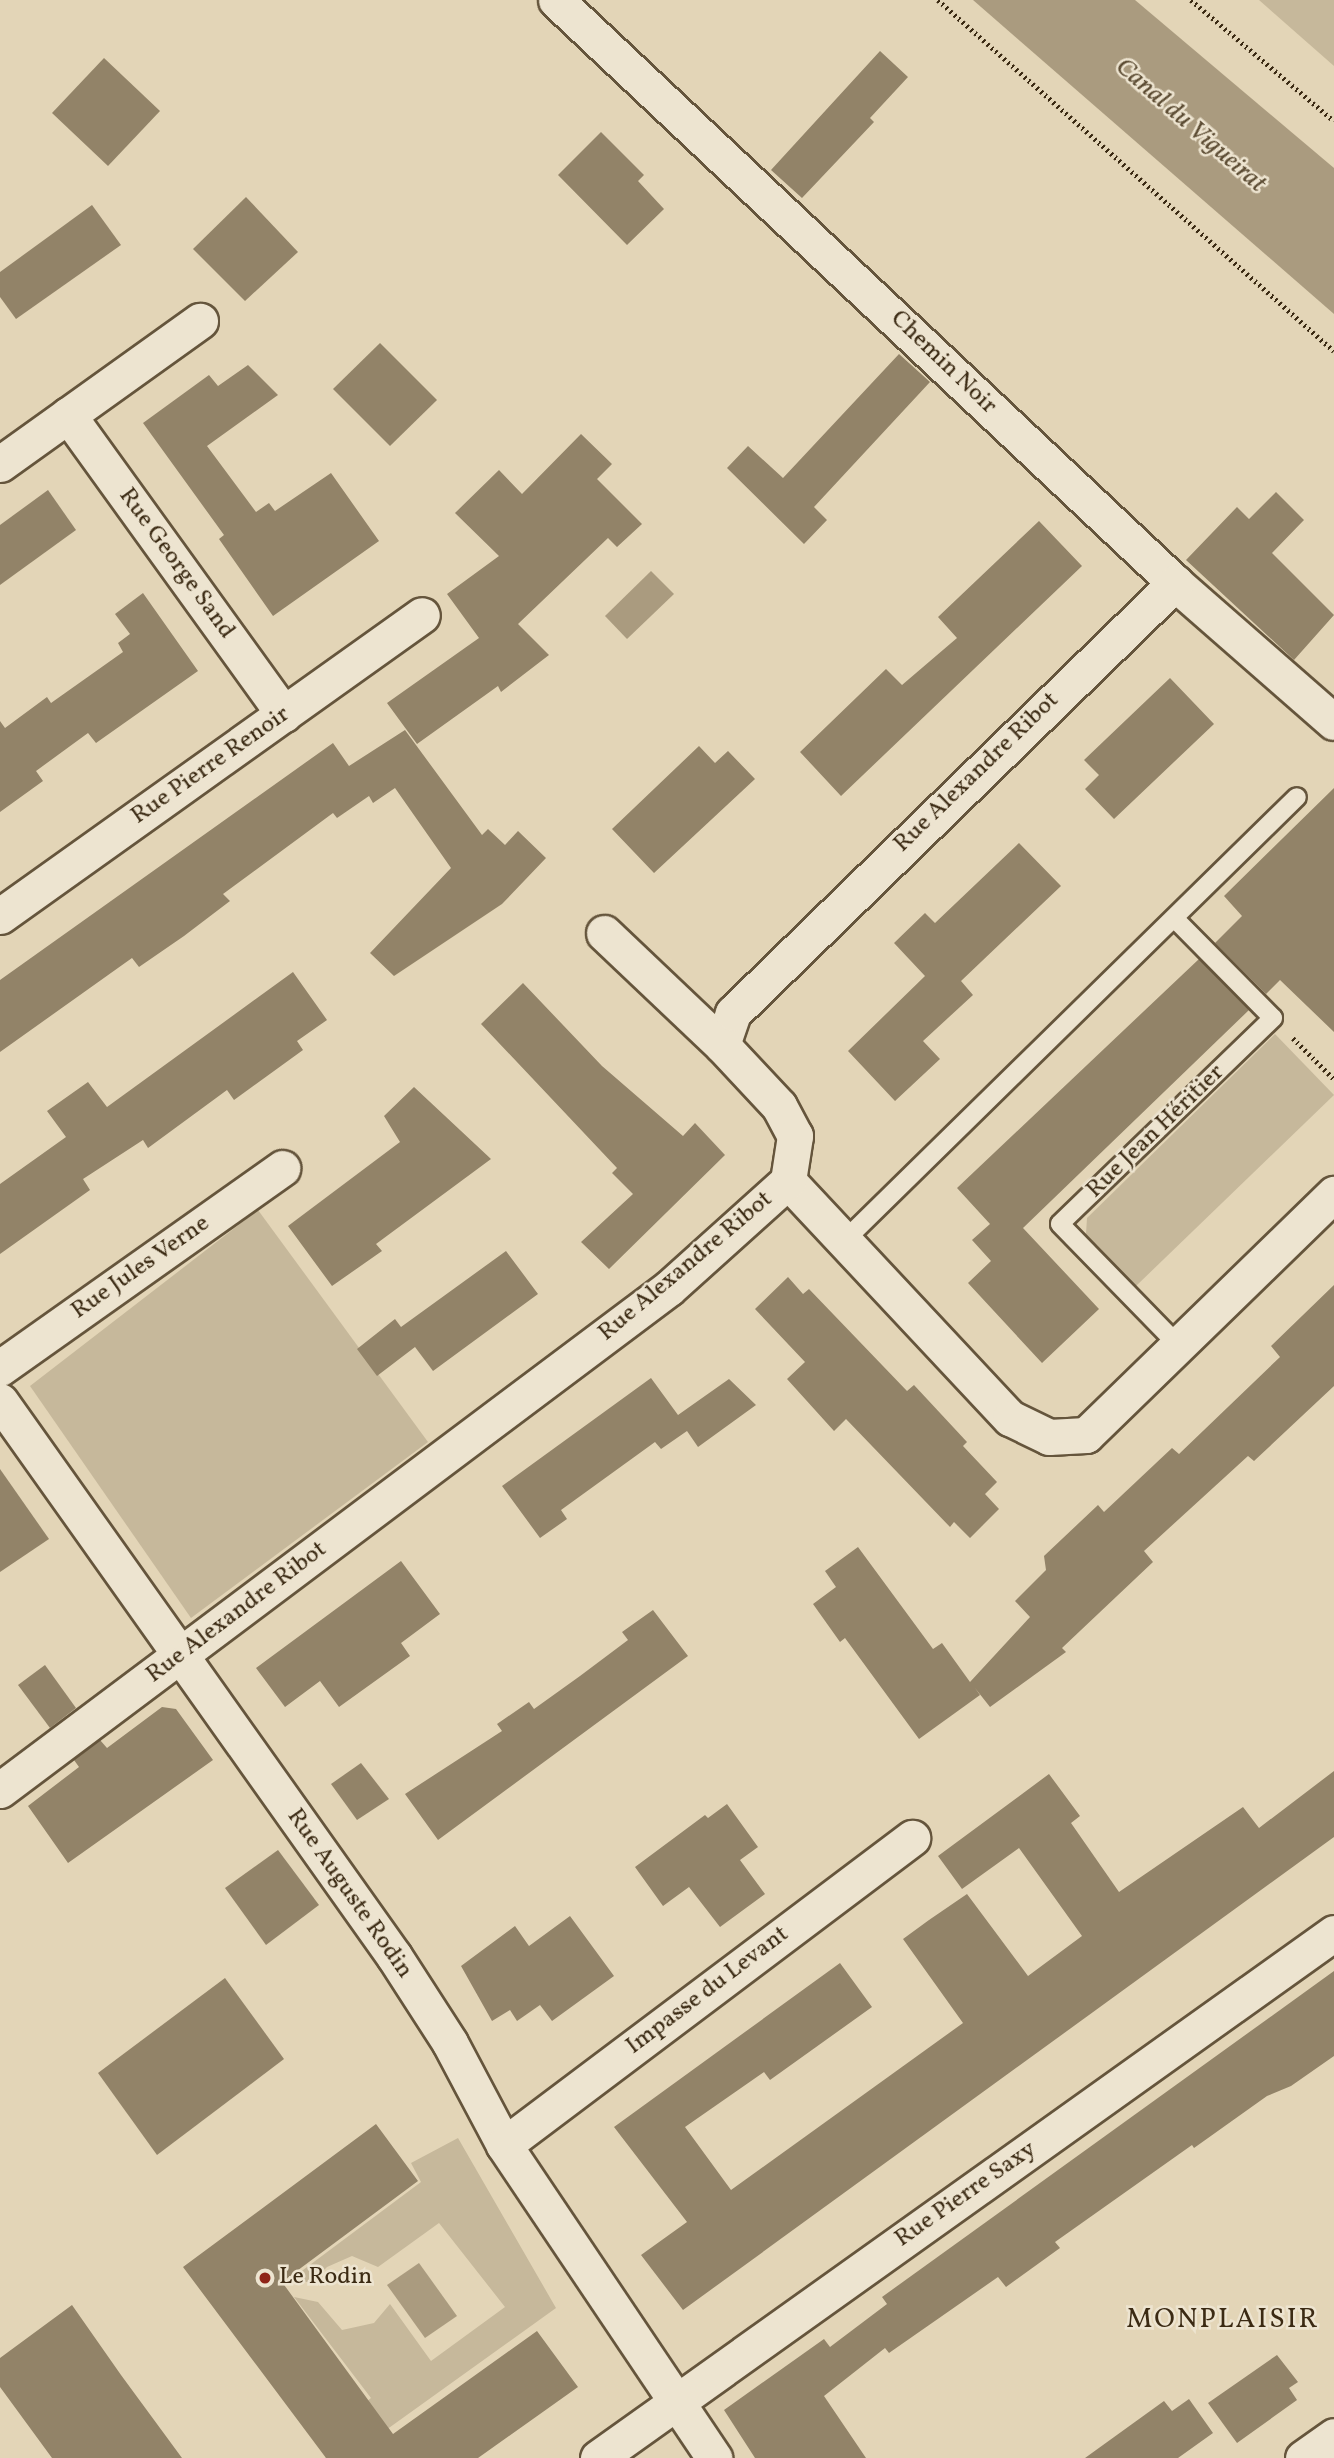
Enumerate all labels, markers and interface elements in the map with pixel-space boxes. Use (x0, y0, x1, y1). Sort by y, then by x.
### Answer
water label: Canal du Vigueirat (1108, 52, 1272, 200)
street label: Chemin Noir (884, 305, 1002, 421)
street label: Rue George Sand (112, 483, 240, 645)
street label: Rue Alexandre Ribot (889, 687, 1065, 859)
street label: Rue Pierre Renoir (126, 701, 296, 831)
street label: Rue Jean Héritier (1081, 1059, 1231, 1205)
street label: Rue Alexandre Ribot (593, 1186, 779, 1348)
street label: Rue Jules Verne (66, 1210, 216, 1326)
street label: Rue Alexandre Ribot (141, 1536, 333, 1690)
street label: Rue Auguste Rodin (280, 1804, 418, 1984)
street label: Impasse du Levant (621, 1921, 795, 2061)
street label: Rue Pierre Saxy (890, 2136, 1042, 2254)
place label: Le Rodin (279, 2264, 372, 2292)
marker: Le Rodin (257, 2270, 273, 2286)
district label: MONPLAISIR (1128, 2303, 1318, 2337)

